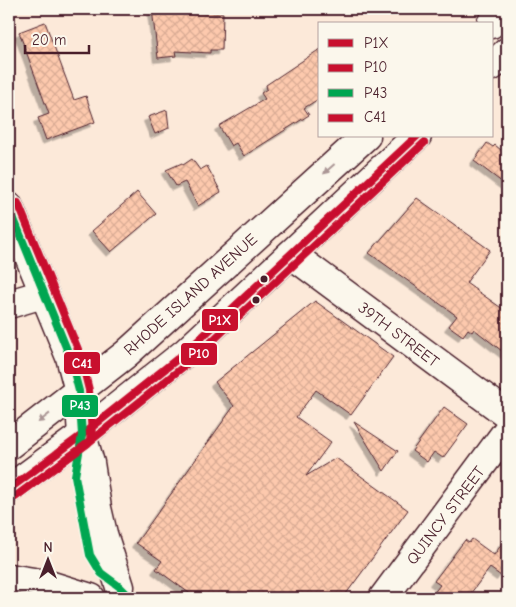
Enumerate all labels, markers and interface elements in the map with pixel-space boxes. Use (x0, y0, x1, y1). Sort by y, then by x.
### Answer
scale bar (25, 22, 89, 54)
legend (318, 22, 494, 138)
text: 20 m (32, 31, 66, 49)
text: P1X (364, 34, 389, 52)
text: P10 (364, 58, 387, 76)
text: P43 (364, 84, 387, 102)
text: C41 (364, 108, 386, 126)
one-way arrow (324, 163, 336, 175)
street label: RHODE ISLAND AVENUE (120, 230, 261, 359)
unlabelled marker (259, 274, 269, 284)
unlabelled marker (251, 295, 261, 305)
street label: 39TH STREET (355, 299, 443, 371)
line badge: P1X (201, 308, 239, 332)
text: P1X (208, 312, 232, 329)
line badge: P10 (180, 342, 218, 366)
text: P10 (188, 345, 210, 362)
line badge: C41 (63, 351, 101, 375)
text: C41 (72, 355, 92, 372)
line badge: P43 (61, 394, 99, 418)
text: P43 (69, 397, 91, 414)
one-way arrow (38, 412, 51, 423)
street label: QUINCY STREET (403, 462, 489, 568)
north arrow (22, 534, 72, 584)
text: N (43, 539, 53, 556)

